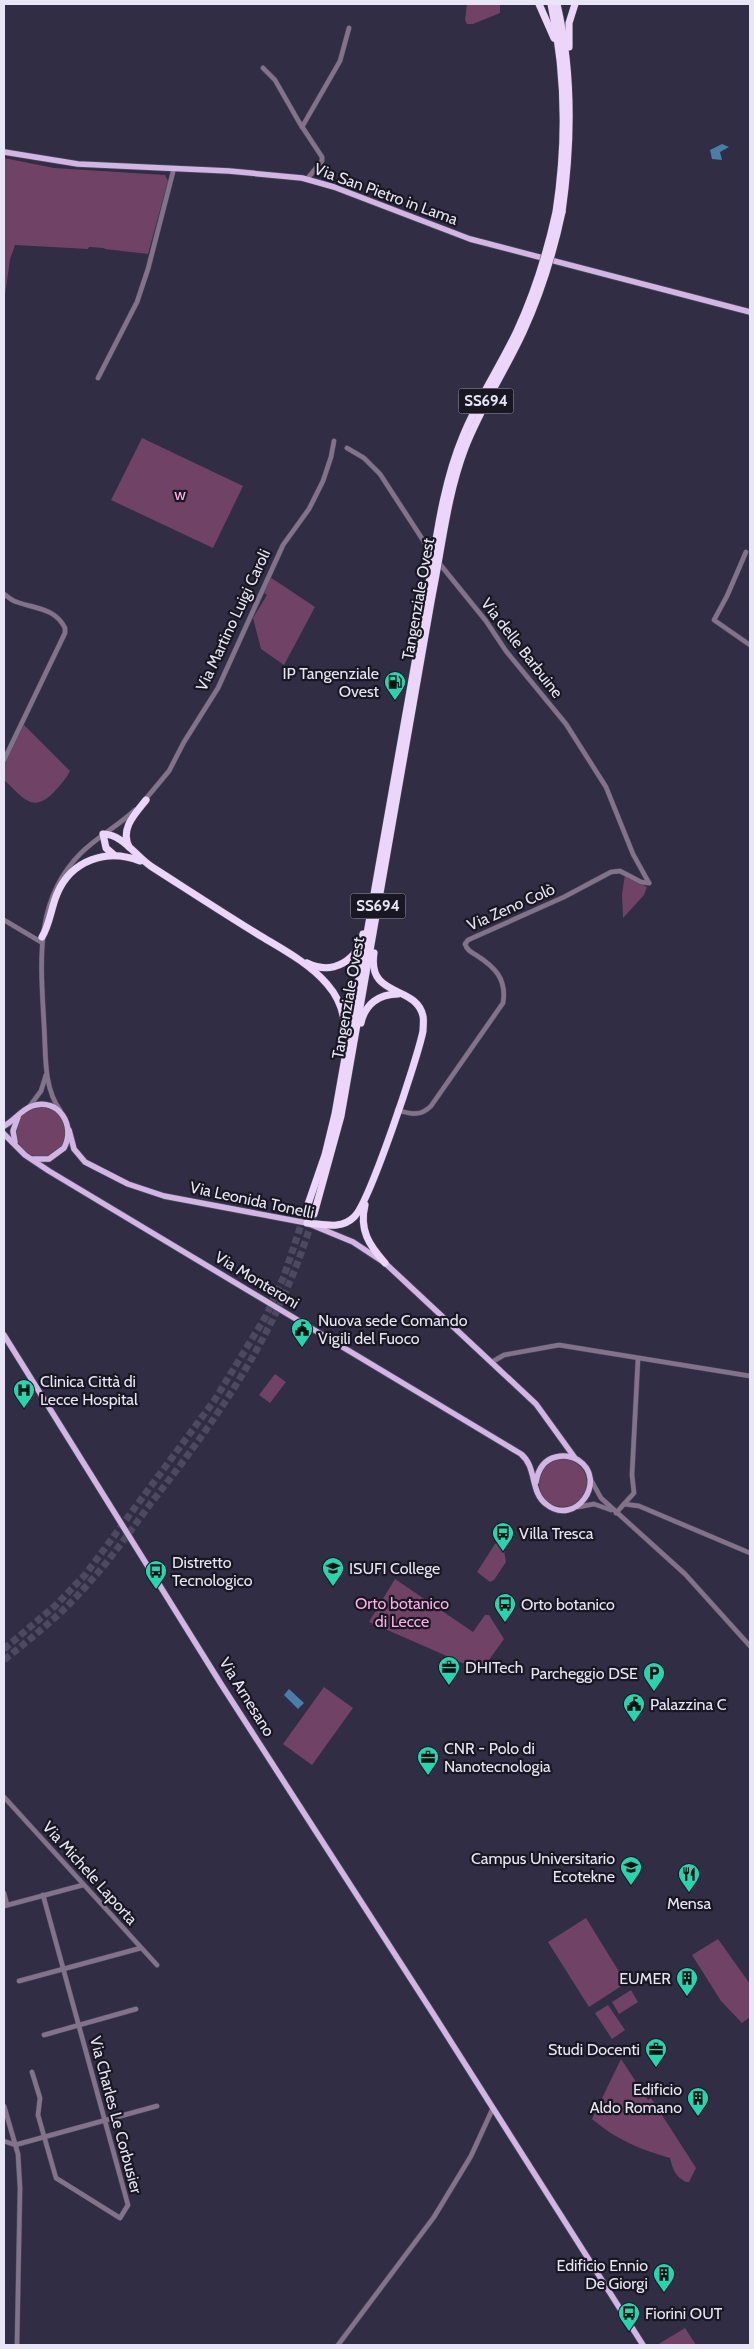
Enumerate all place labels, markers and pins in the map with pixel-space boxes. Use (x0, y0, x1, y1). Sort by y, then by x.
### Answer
place label: IP Tangenziale Ovest (282, 664, 380, 701)
fuel station icon: IP Tangenziale Ovest (383, 670, 407, 701)
place label: Nuova sede Comando Vigili del Fuoco (318, 1311, 468, 1348)
public building icon: Nuova sede Comando Vigili del Fuoco (290, 1317, 314, 1348)
place label: Clinica Città di Lecce Hospital (40, 1372, 138, 1409)
hospital icon: Clinica Città di Lecce Hospital (12, 1378, 36, 1409)
bus stop icon: Villa Tresca (491, 1521, 515, 1552)
place label: Villa Tresca (519, 1524, 594, 1543)
place label: Distretto Tecnologico (172, 1553, 253, 1590)
school or university icon: ISUFI College (321, 1556, 345, 1587)
bus stop icon: Distretto Tecnologico (144, 1559, 168, 1590)
place label: ISUFI College (349, 1559, 440, 1578)
bus stop icon: Orto botanico (493, 1592, 517, 1623)
place label: Orto botanico (521, 1595, 615, 1614)
office icon: DHITech (437, 1655, 461, 1686)
place label: DHITech (465, 1658, 523, 1677)
parking icon: Parcheggio DSE (642, 1661, 666, 1692)
place label: Parcheggio DSE (531, 1664, 638, 1683)
public building icon: Palazzina C (622, 1692, 646, 1723)
place label: Palazzina C (650, 1695, 727, 1714)
place label: CNR - Polo di Nanotecnologia (444, 1739, 551, 1776)
office icon: CNR - Polo di Nanotecnologia (416, 1745, 440, 1776)
place label: Campus Universitario Ecotekne (471, 1849, 615, 1886)
school or university icon: Campus Universitario Ecotekne (619, 1855, 643, 1886)
restaurant icon: Mensa (677, 1862, 701, 1893)
place label: Mensa (667, 1894, 711, 1913)
building icon: EUMER (675, 1966, 699, 1997)
place label: EUMER (619, 1969, 671, 1988)
office icon: Studi Docenti (644, 2037, 668, 2068)
place label: Studi Docenti (548, 2040, 640, 2059)
place label: Edificio Aldo Romano (590, 2080, 682, 2117)
building icon: Edificio Aldo Romano (686, 2086, 710, 2117)
place label: Edificio Ennio De Giorgi (557, 2256, 648, 2293)
building icon: Edificio Ennio De Giorgi (652, 2262, 676, 2293)
bus stop icon: Fiorini OUT (617, 2301, 641, 2332)
place label: Fiorini OUT (645, 2304, 723, 2323)

